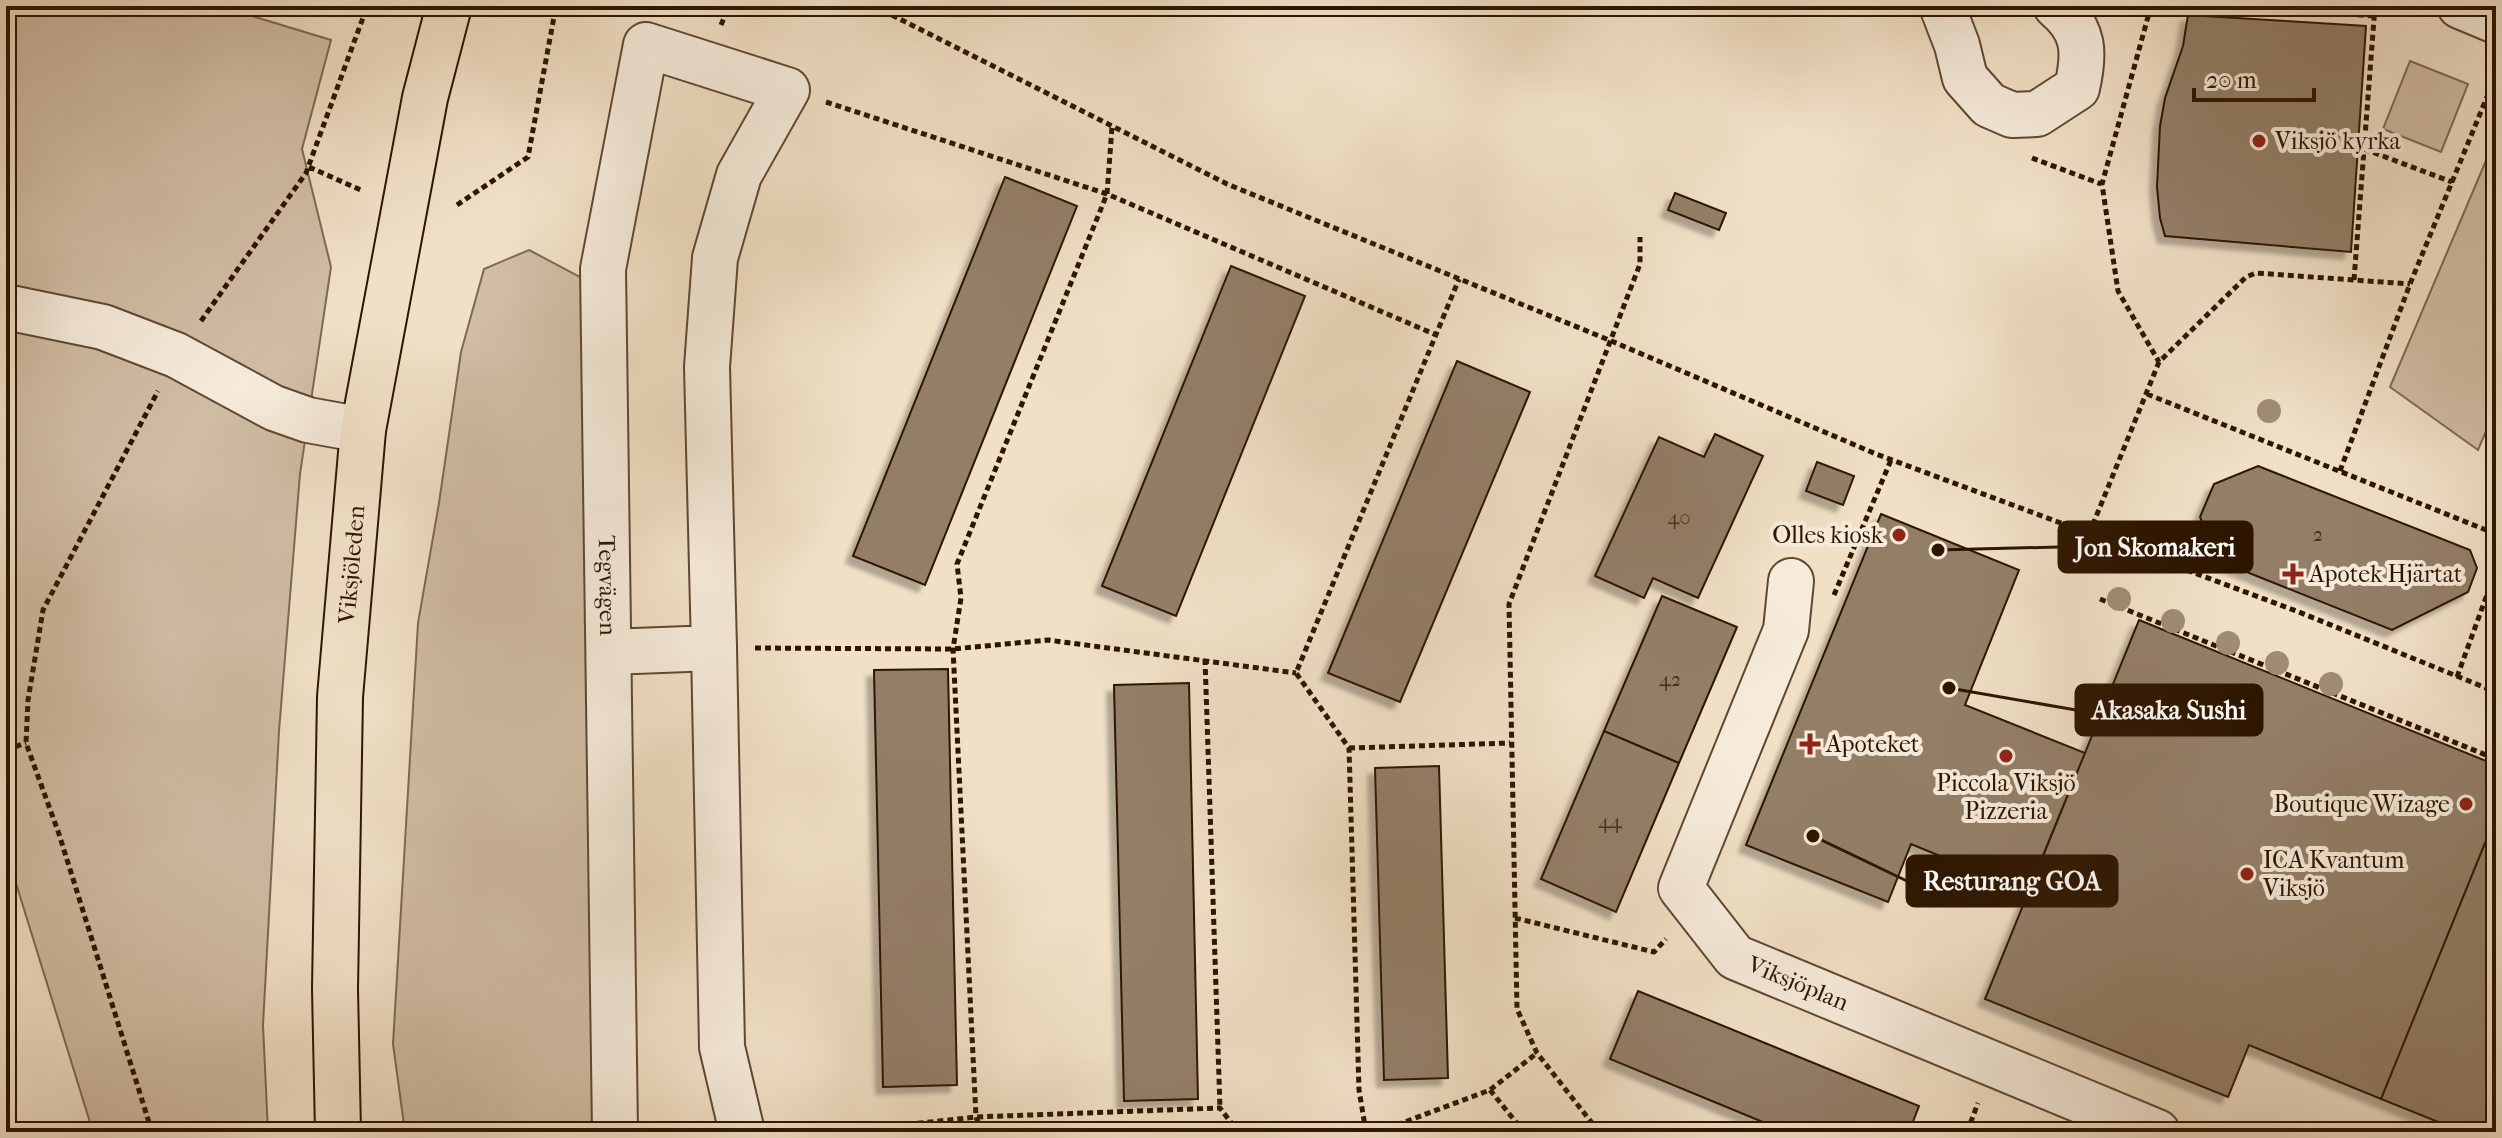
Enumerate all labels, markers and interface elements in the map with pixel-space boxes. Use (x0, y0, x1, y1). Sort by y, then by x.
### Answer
scale bar (2194, 52, 2314, 102)
text: 20 m (2206, 66, 2257, 94)
place label: Viksjö kyrka (2274, 127, 2402, 155)
marker: Viksjö kyrka (2250, 132, 2268, 150)
street label: Viksjöleden (332, 504, 370, 626)
house number: 40 (1668, 506, 1690, 529)
place label: Olles kiosk (1772, 521, 1884, 549)
callout: Jon Skomakeri (2059, 522, 2252, 572)
house number: 2 (2313, 523, 2323, 546)
marker: Olles kiosk (1890, 526, 1908, 544)
text: Jon Skomakeri (2072, 532, 2236, 563)
street label: Tegvägen (593, 535, 622, 636)
place label: Apotek Hjärtat (2308, 560, 2463, 588)
marker: Apotek Hjärtat (2284, 565, 2302, 583)
house number: 42 (1659, 668, 1681, 691)
callout: Akasaka Sushi (2076, 685, 2262, 735)
text: Akasaka Sushi (2090, 695, 2247, 726)
place label: Apoteket (1825, 730, 1920, 758)
marker: Apoteket (1801, 735, 1819, 753)
marker: Piccola Viksjö Pizzeria (1997, 747, 2015, 765)
place label: Piccola Viksjö Pizzeria (1936, 769, 2076, 825)
place label: Boutique Wizage (2274, 790, 2450, 818)
marker: Boutique Wizage (2457, 795, 2475, 813)
house number: 44 (1598, 810, 1623, 833)
place label: ICA Kvantum Viksjö (2262, 846, 2404, 902)
callout: Resturang GOA (1907, 856, 2117, 906)
marker: ICA Kvantum Viksjö (2238, 865, 2256, 883)
text: Resturang GOA (1923, 866, 2102, 897)
street label: Viksjöplan (1743, 950, 1853, 1017)

